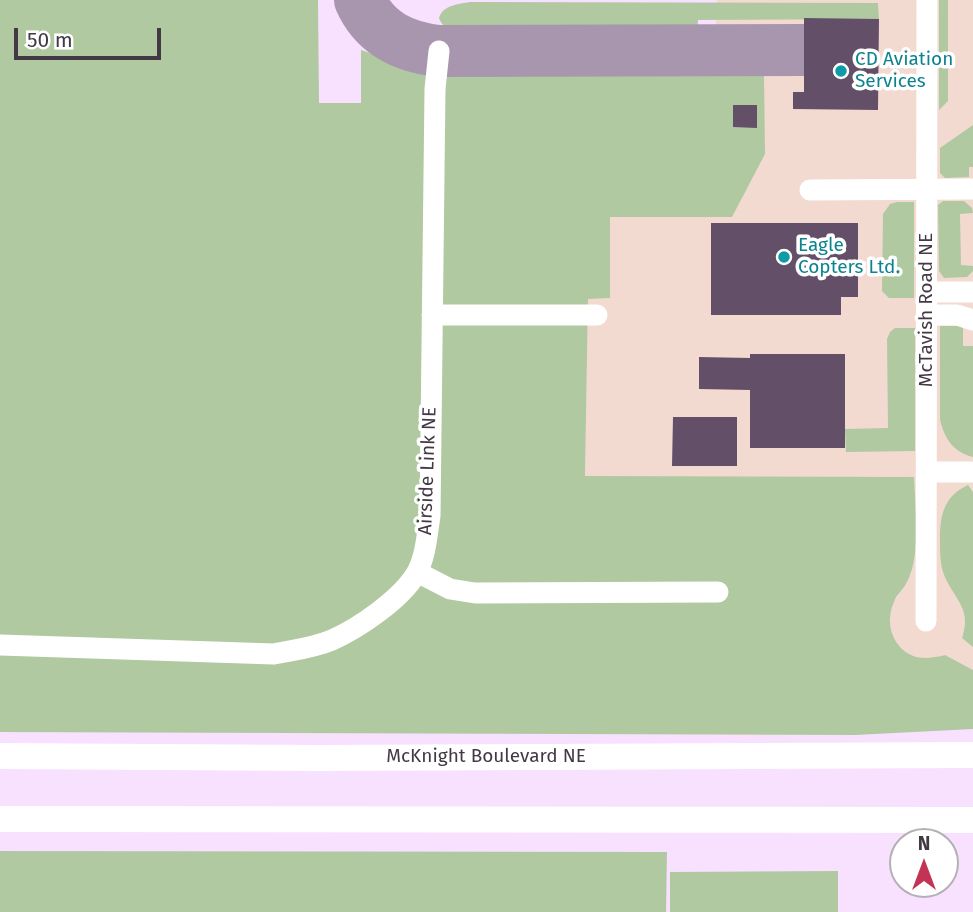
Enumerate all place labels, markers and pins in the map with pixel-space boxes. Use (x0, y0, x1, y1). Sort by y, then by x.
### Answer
place label: CD Aviation Services (855, 49, 953, 93)
marker: CD Aviation Services (833, 63, 849, 79)
place label: Eagle Copters Ltd. (798, 235, 900, 279)
marker: Eagle Copters Ltd. (776, 249, 792, 265)

